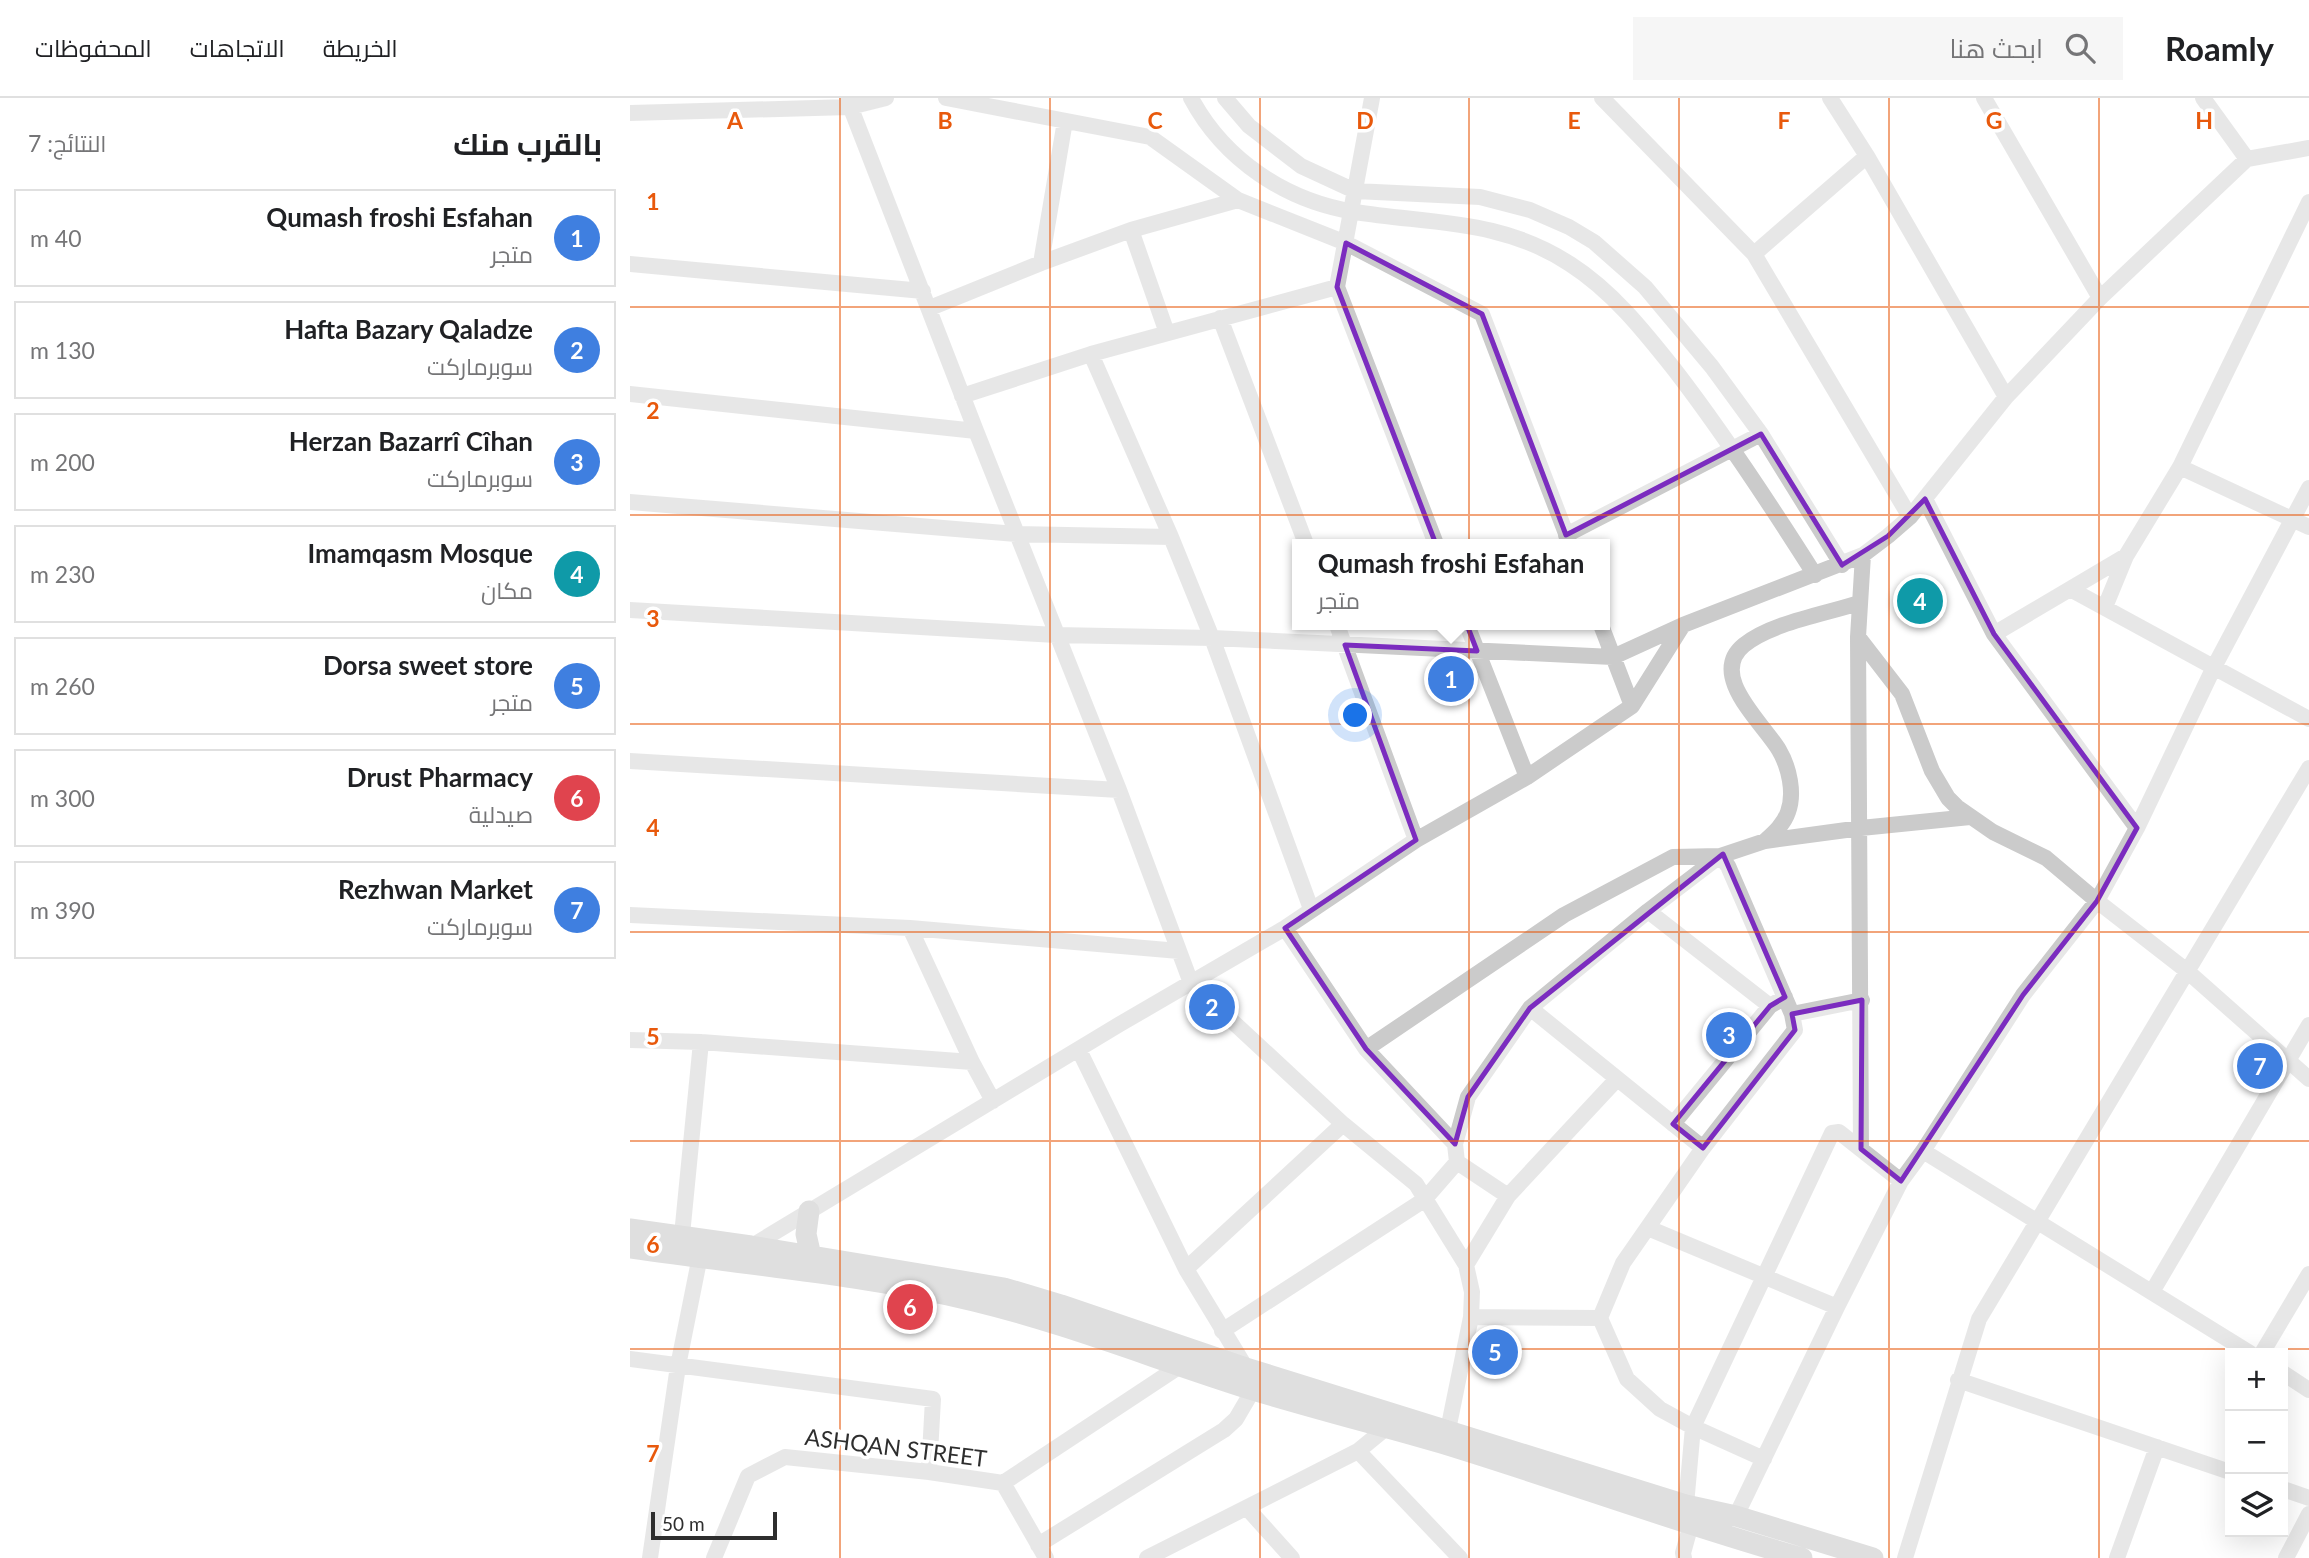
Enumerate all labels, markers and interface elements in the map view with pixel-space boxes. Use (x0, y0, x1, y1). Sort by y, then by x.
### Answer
search box (1633, 17, 2123, 80)
text: Roamly (2165, 28, 2274, 68)
icon: search (2061, 29, 2099, 67)
text: ابحث هنا (1949, 32, 2043, 64)
text: المحفوظات (35, 33, 152, 62)
text: الاتجاهات (190, 33, 285, 62)
text: الخريطة (323, 33, 398, 62)
text: A (726, 106, 744, 134)
text: B (937, 106, 953, 134)
text: C (1147, 106, 1163, 134)
text: D (1356, 106, 1374, 134)
text: E (1567, 106, 1581, 134)
text: F (1777, 106, 1791, 134)
text: G (1986, 106, 2002, 134)
text: H (2195, 106, 2213, 134)
text: بالقرب منك (453, 125, 602, 161)
text: النتائج: 7 (28, 129, 106, 157)
text: 1 (646, 187, 660, 215)
text: Qumash froshi Esfahan (266, 201, 533, 233)
text: 40 m (30, 224, 82, 252)
text: 1 (570, 224, 584, 252)
text: متجر (491, 240, 533, 268)
text: Hafta Bazary Qaladze (284, 313, 533, 345)
text: 130 m (30, 336, 95, 364)
text: 2 (570, 336, 584, 364)
text: سوبرماركت (427, 352, 533, 380)
text: 2 (646, 396, 660, 424)
text: Herzan Bazarrî Cîhan (289, 425, 533, 457)
text: 200 m (30, 448, 95, 476)
text: 3 (570, 448, 584, 476)
text: سوبرماركت (427, 464, 533, 492)
text: Imamqasm Mosque (307, 537, 533, 569)
popup (1292, 539, 1610, 630)
text: Qumash froshi Esfahan (1318, 547, 1584, 579)
text: 230 m (30, 560, 95, 588)
text: 4 (570, 560, 584, 588)
pin: 4 (1897, 575, 1943, 627)
text: مكان (481, 576, 533, 604)
text: متجر (1318, 586, 1360, 614)
text: 3 (646, 604, 660, 632)
text: Dorsa sweet store (323, 649, 533, 681)
pin: 1 (1428, 653, 1474, 705)
text: 260 m (30, 672, 95, 700)
text: 5 (570, 672, 584, 700)
text: متجر (491, 688, 533, 716)
your location (1338, 698, 1372, 732)
text: Drust Pharmacy (347, 761, 533, 793)
text: 300 m (30, 784, 95, 812)
text: 6 (570, 784, 584, 812)
text: صيدلية (469, 800, 533, 828)
text: 4 (646, 813, 660, 841)
text: Rezhwan Market (338, 873, 533, 905)
text: 390 m (30, 896, 95, 924)
text: 7 (570, 896, 584, 924)
text: سوبرماركت (427, 912, 533, 940)
pin: 2 (1189, 981, 1235, 1033)
pin: 3 (1706, 1009, 1752, 1061)
text: 5 (646, 1022, 660, 1050)
pin: 7 (2237, 1040, 2283, 1092)
text: 6 (646, 1230, 660, 1258)
pin: 6 (887, 1281, 933, 1333)
pin: 5 (1472, 1326, 1518, 1378)
map controls (2225, 1348, 2288, 1537)
button: + (2225, 1348, 2288, 1411)
button: − (2225, 1411, 2288, 1474)
street label: ASHQAN STREET (803, 1422, 989, 1472)
text: 7 (646, 1439, 660, 1467)
button: layers (2225, 1474, 2288, 1537)
scale bar (651, 1509, 777, 1541)
text: 50 m (662, 1512, 705, 1535)

